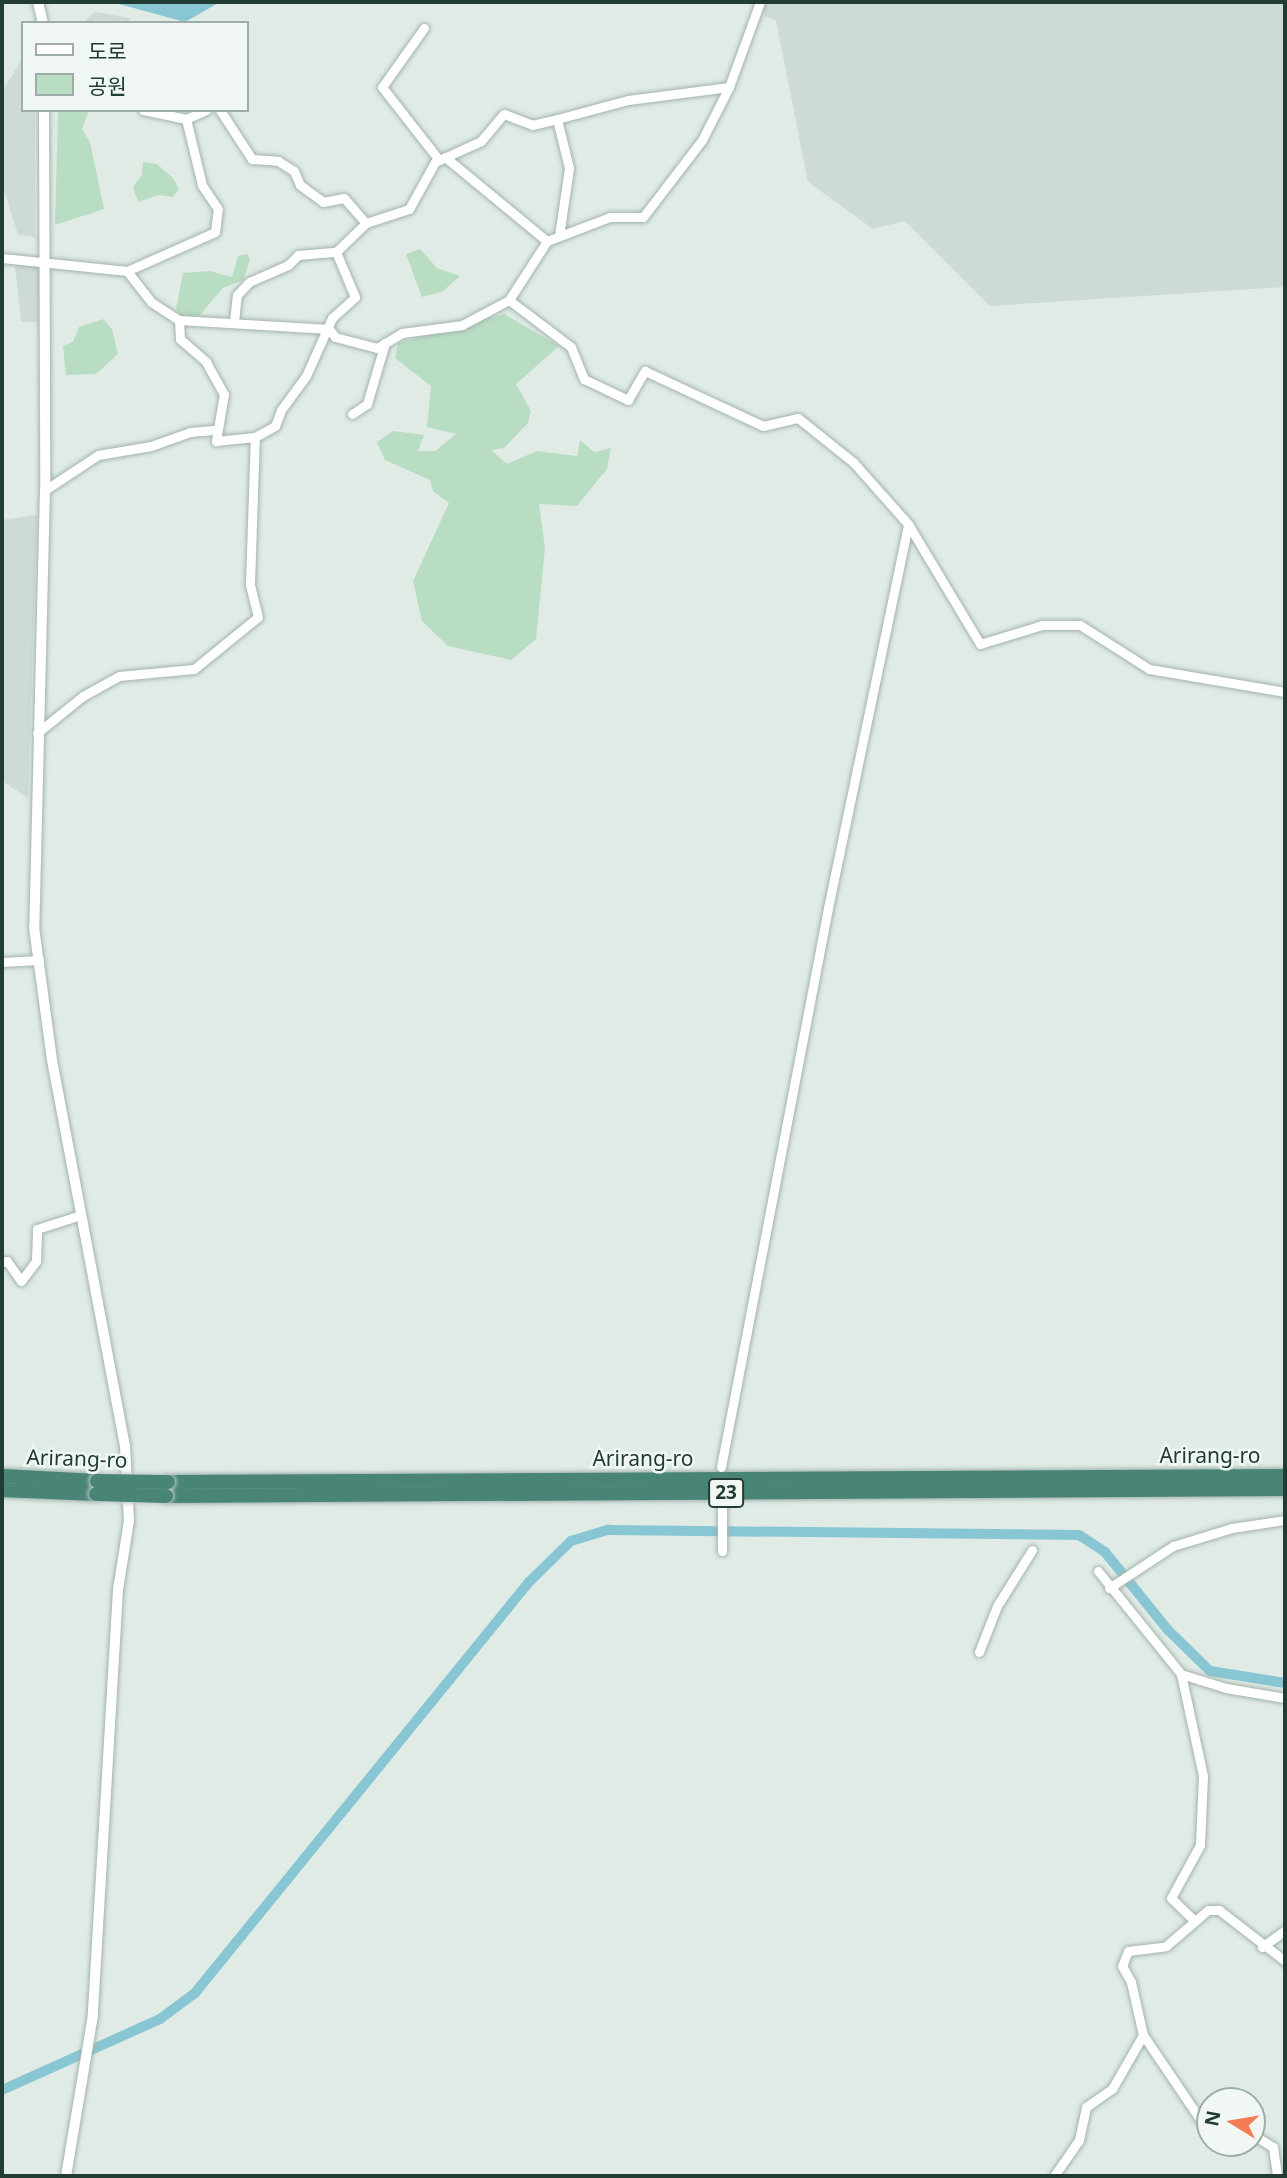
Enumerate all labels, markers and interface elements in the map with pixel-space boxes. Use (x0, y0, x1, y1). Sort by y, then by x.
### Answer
legend (21, 21, 248, 112)
text: 도로 (88, 37, 127, 65)
text: 공원 (88, 72, 127, 100)
street label: Arirang-ro (1159, 1442, 1261, 1468)
street label: Arirang-ro (26, 1444, 128, 1472)
street label: Arirang-ro (592, 1445, 694, 1471)
road number: 23 (707, 1478, 745, 1508)
north arrow (1196, 2087, 1266, 2157)
text: N (1198, 2108, 1227, 2128)

